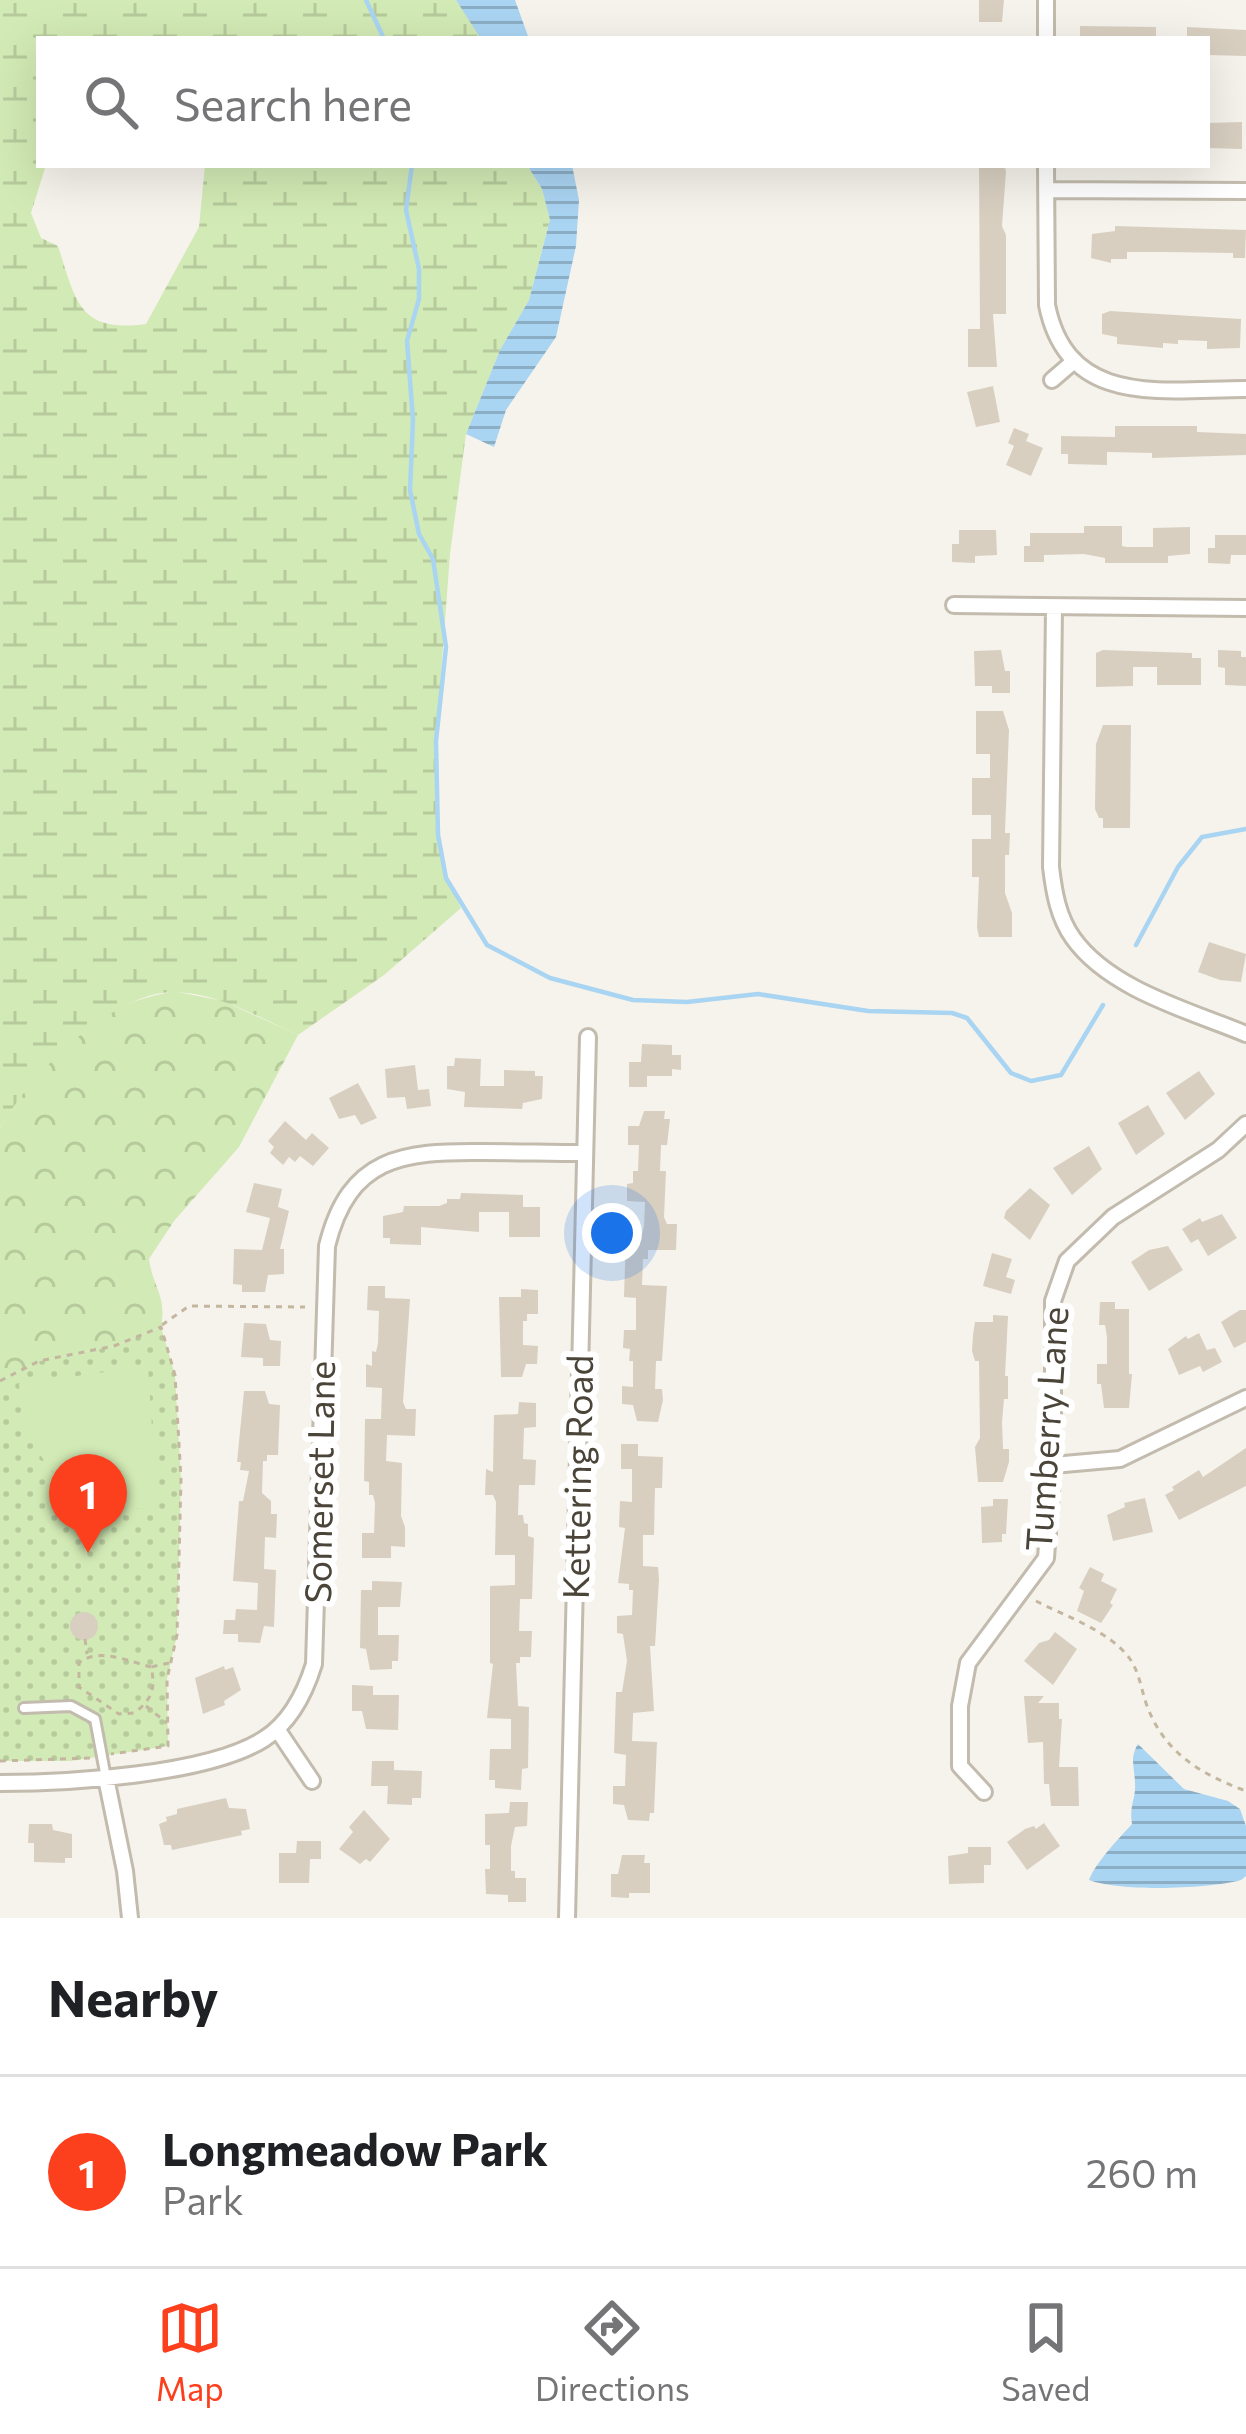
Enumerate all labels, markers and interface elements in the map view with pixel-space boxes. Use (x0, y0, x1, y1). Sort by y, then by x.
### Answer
search box (36, 36, 1210, 168)
icon: search (78, 69, 144, 135)
text: Search here (174, 75, 412, 130)
your location (582, 1203, 642, 1263)
street label: Tumberry Lane (1015, 1305, 1076, 1553)
street label: Kettering Road (552, 1354, 600, 1600)
street label: Somerset Lane (294, 1360, 342, 1604)
pin: 1 (49, 1454, 127, 1553)
text: Nearby (48, 1965, 218, 2028)
text: Longmeadow Park (162, 2120, 548, 2175)
text: 1 (78, 2148, 96, 2196)
text: 260 m (1086, 2148, 1198, 2196)
text: Park (162, 2175, 244, 2223)
tab: Map (156, 2295, 224, 2408)
tab: Directions (535, 2295, 690, 2408)
tab: Saved (1001, 2295, 1090, 2408)

